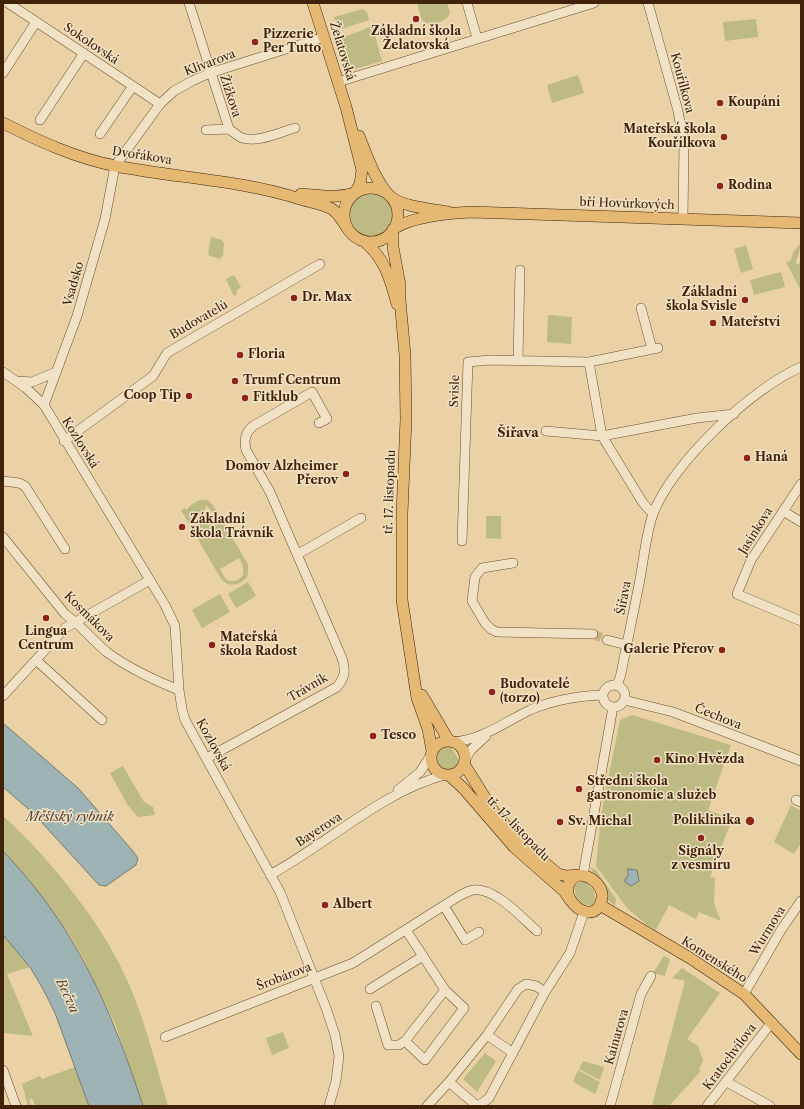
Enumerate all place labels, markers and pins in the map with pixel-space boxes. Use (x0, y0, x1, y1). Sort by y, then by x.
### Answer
marker: Základní škola Želatovská (411, 14, 421, 24)
place label: Základní škola Želatovská (371, 25, 461, 53)
place label: Pizzerie Per Tutto (263, 28, 321, 56)
marker: Pizzerie Per Tutto (250, 37, 260, 47)
place label: Koupání (728, 96, 780, 110)
marker: Koupání (715, 98, 725, 108)
place label: Mateřská škola Kouřílkova (623, 123, 716, 151)
marker: Mateřská škola Kouřílkova (719, 132, 729, 142)
place label: Rodina (728, 179, 772, 193)
marker: Rodina (715, 181, 725, 191)
place label: Základní škola Svisle (666, 286, 737, 314)
place label: Dr. Max (302, 291, 352, 305)
marker: Dr. Max (289, 293, 299, 303)
marker: Základní škola Svisle (740, 295, 750, 305)
place label: Mateřství (721, 316, 780, 330)
marker: Mateřství (708, 318, 718, 328)
place label: Floria (248, 348, 285, 362)
marker: Floria (235, 350, 245, 360)
place label: Trumf Centrum (243, 374, 341, 388)
marker: Trumf Centrum (230, 376, 240, 386)
place label: Coop Tip (124, 389, 181, 403)
marker: Coop Tip (184, 391, 194, 401)
place label: Fitklub (253, 391, 298, 405)
marker: Fitklub (240, 393, 250, 403)
place label: Haná (755, 451, 788, 465)
marker: Haná (742, 453, 752, 463)
place label: Domov Alzheimer Přerov (225, 460, 338, 488)
marker: Domov Alzheimer Přerov (341, 469, 351, 479)
place label: Základní škola Trávník (190, 513, 274, 541)
marker: Základní škola Trávník (177, 522, 187, 532)
marker: Lingua Centrum (41, 613, 51, 623)
place label: Lingua Centrum (18, 625, 74, 653)
place label: Mateřská škola Radost (220, 631, 297, 659)
marker: Mateřská škola Radost (207, 640, 217, 650)
place label: Galerie Přerov (624, 643, 714, 657)
marker: Galerie Přerov (717, 645, 727, 655)
place label: Budovatelé (torzo) (500, 678, 570, 706)
marker: Budovatelé (torzo) (487, 687, 497, 697)
place label: Tesco (381, 729, 416, 743)
marker: Tesco (368, 731, 378, 741)
place label: Kino Hvězda (665, 753, 744, 767)
marker: Kino Hvězda (652, 755, 662, 765)
place label: Střední škola gastronomie a služeb (587, 775, 716, 803)
marker: Střední škola gastronomie a služeb (574, 784, 584, 794)
place label: Poliklinika (673, 814, 741, 828)
place label: Sv. Michal (568, 815, 632, 829)
marker: Poliklinika (744, 815, 756, 827)
marker: Sv. Michal (555, 817, 565, 827)
marker: Signály z vesmíru (696, 833, 706, 843)
place label: Signály z vesmíru (671, 845, 731, 873)
place label: Albert (333, 898, 372, 912)
marker: Albert (320, 900, 330, 910)

